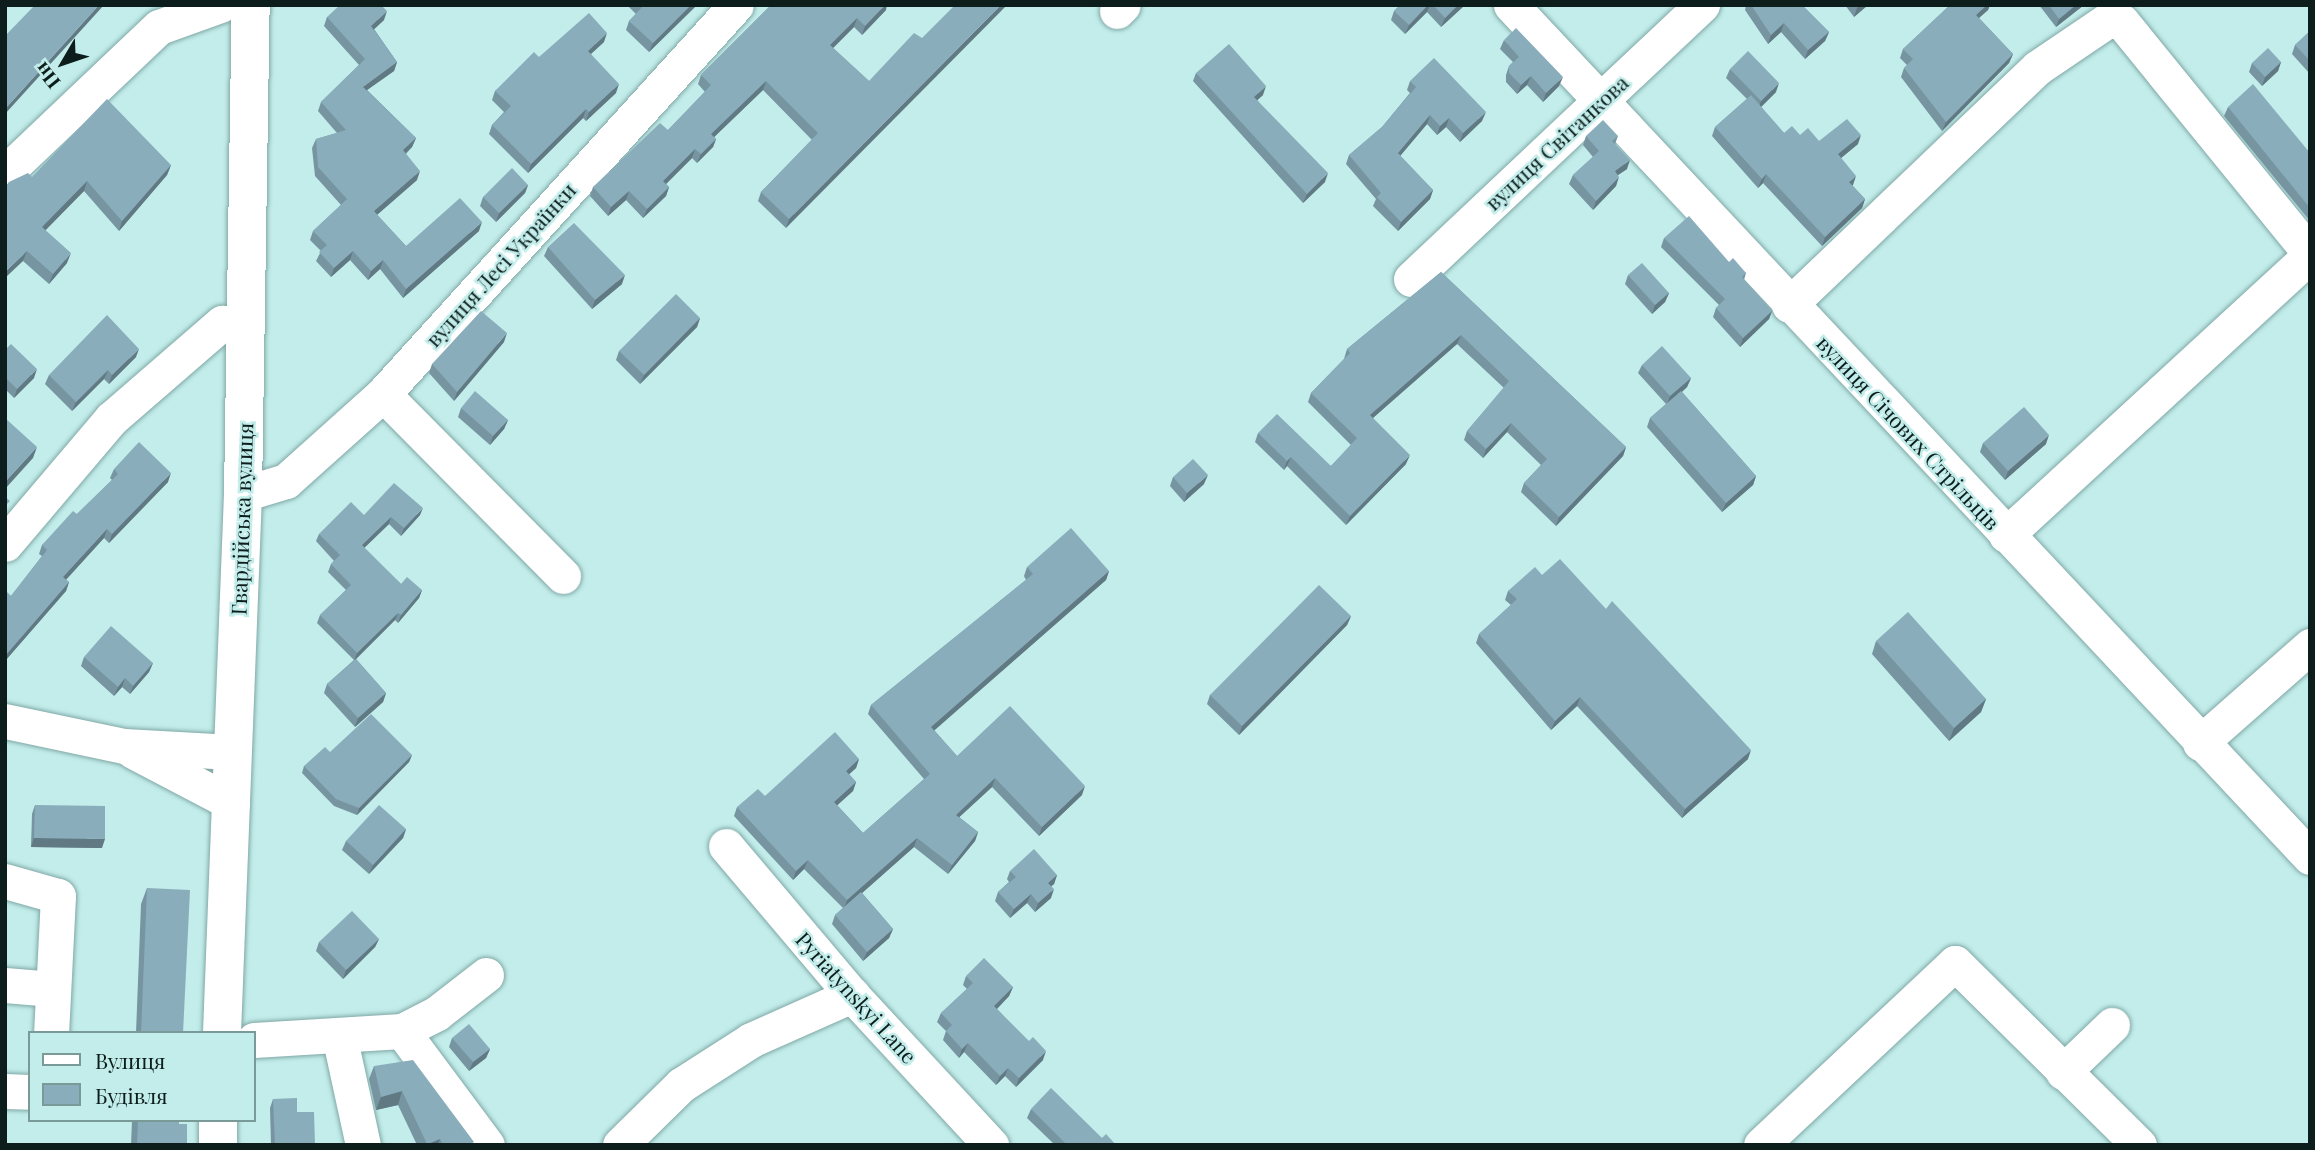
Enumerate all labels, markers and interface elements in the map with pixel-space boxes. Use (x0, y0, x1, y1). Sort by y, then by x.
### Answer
north arrow (28, 28, 98, 98)
text: Пн (28, 57, 65, 95)
street label: вулиця Світанкова (1479, 69, 1633, 215)
street label: вулиця Лесі Українки (420, 177, 580, 351)
street label: вулиця Січових Стрільців (1812, 330, 2006, 534)
street label: Гвардійська вулиця (225, 422, 257, 616)
street label: Pyriatynskyi Lane (791, 926, 923, 1068)
legend (28, 1031, 256, 1122)
text: Вулиця (95, 1046, 165, 1074)
text: Будівля (95, 1081, 168, 1109)

